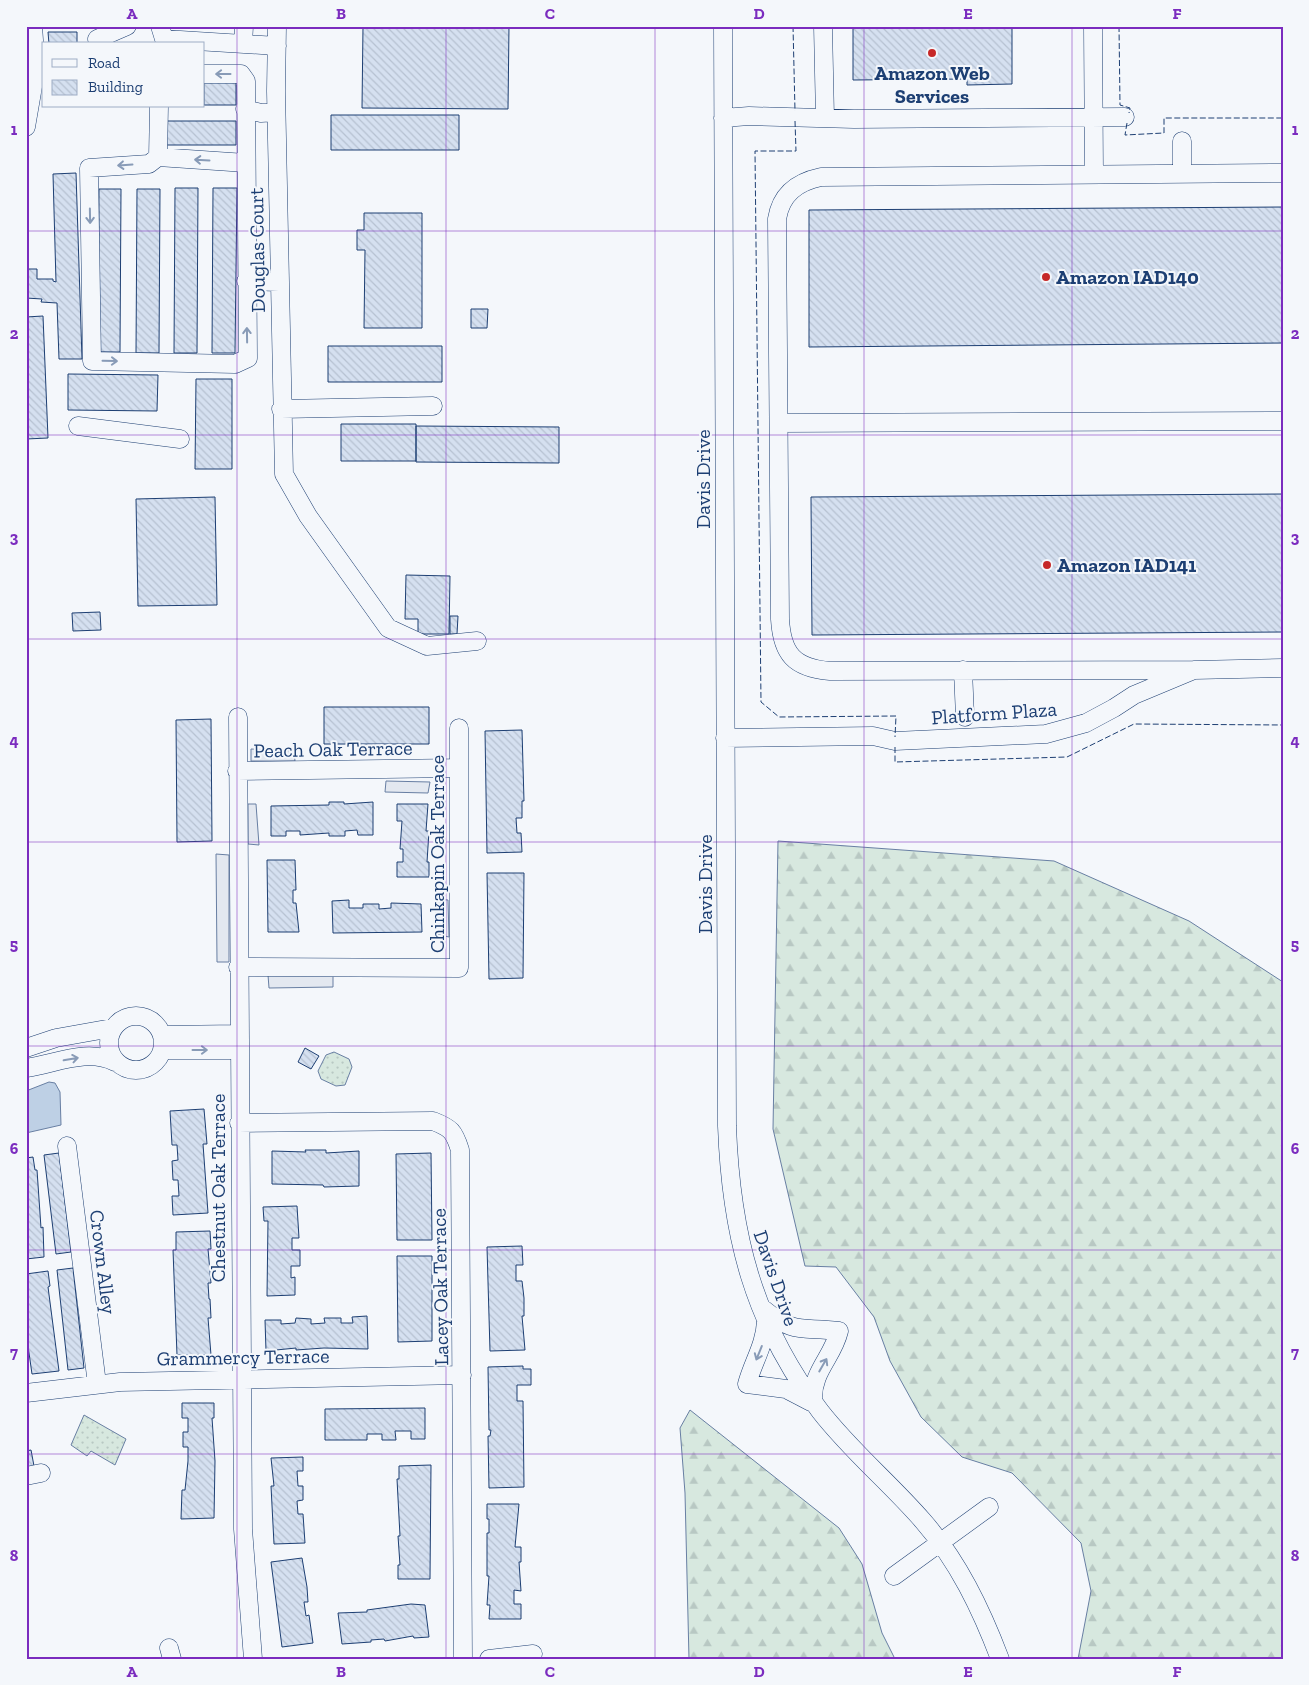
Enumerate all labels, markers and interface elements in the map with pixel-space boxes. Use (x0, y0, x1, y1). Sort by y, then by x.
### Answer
text: A (127, 4, 138, 23)
text: B (336, 4, 346, 23)
text: C (545, 4, 555, 23)
text: D (753, 4, 765, 23)
text: E (963, 4, 973, 23)
text: F (1172, 4, 1182, 23)
legend (42, 42, 205, 108)
marker: Amazon Web Services (926, 47, 938, 59)
text: Road (88, 54, 121, 72)
place label: Amazon Web Services (874, 61, 990, 108)
one-way arrow (215, 69, 232, 79)
text: Building (88, 78, 143, 96)
text: 1 (11, 120, 18, 139)
text: 1 (1292, 120, 1299, 139)
one-way arrow (194, 155, 210, 164)
one-way arrow (117, 161, 133, 170)
street label: Douglas Court (244, 187, 270, 313)
one-way arrow (85, 208, 95, 224)
place label: Amazon IAD140 (1056, 265, 1199, 289)
marker: Amazon IAD140 (1040, 271, 1052, 283)
text: 2 (10, 324, 19, 343)
text: 2 (1291, 324, 1300, 343)
one-way arrow (243, 327, 252, 343)
one-way arrow (102, 356, 118, 366)
street label: Davis Drive (691, 429, 715, 529)
text: 3 (10, 528, 19, 547)
text: 3 (1291, 528, 1300, 547)
place label: Amazon IAD141 (1057, 553, 1196, 577)
marker: Amazon IAD141 (1041, 559, 1053, 571)
street label: Platform Plaza (930, 697, 1058, 729)
text: 4 (9, 731, 19, 750)
text: 4 (1290, 731, 1300, 750)
street label: Peach Oak Terrace (253, 736, 413, 762)
street label: Chinkapin Oak Terrace (425, 755, 449, 953)
street label: Davis Drive (693, 834, 717, 934)
text: 5 (10, 935, 18, 954)
text: 5 (1291, 935, 1299, 954)
one-way arrow (192, 1045, 208, 1055)
one-way arrow (62, 1053, 78, 1063)
street label: Chestnut Oak Terrace (206, 1094, 230, 1282)
text: 6 (10, 1139, 19, 1158)
text: 6 (1291, 1139, 1300, 1158)
street label: Crown Alley (85, 1208, 121, 1316)
street label: Lacey Oak Terrace (427, 1208, 453, 1366)
street label: Davis Drive (748, 1227, 804, 1329)
text: 7 (10, 1343, 18, 1362)
street label: Grammercy Terrace (156, 1343, 330, 1371)
text: 7 (1291, 1343, 1299, 1362)
one-way arrow (754, 1345, 764, 1360)
one-way arrow (818, 1358, 828, 1372)
text: 8 (10, 1546, 19, 1565)
text: 8 (1291, 1546, 1300, 1565)
text: A (127, 1662, 138, 1681)
text: B (336, 1662, 346, 1681)
text: C (545, 1662, 555, 1681)
text: D (753, 1662, 765, 1681)
text: E (963, 1662, 973, 1681)
text: F (1172, 1662, 1182, 1681)

